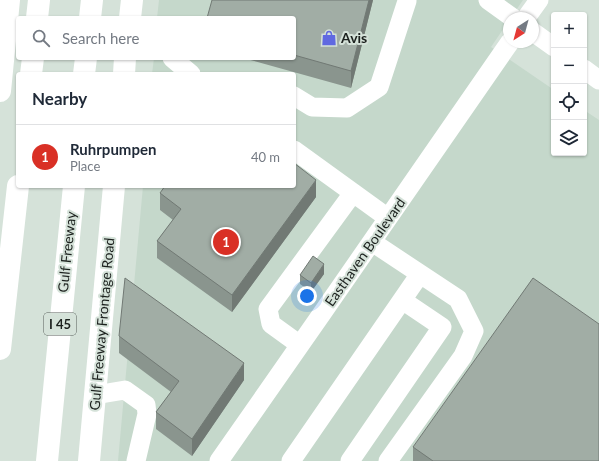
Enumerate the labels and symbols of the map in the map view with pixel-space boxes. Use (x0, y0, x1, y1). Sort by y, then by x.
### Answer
north arrow (503, 12, 539, 48)
shop icon: Avis (320, 29, 338, 47)
place label: Avis (340, 29, 367, 46)
street label: Easthaven Boulevard (321, 194, 408, 309)
street label: Gulf Freeway (54, 210, 79, 293)
pin: 1 (213, 227, 239, 257)
street label: Gulf Freeway Frontage Road (85, 237, 118, 411)
your location (297, 286, 317, 306)
road number: I 45 (44, 313, 76, 335)

